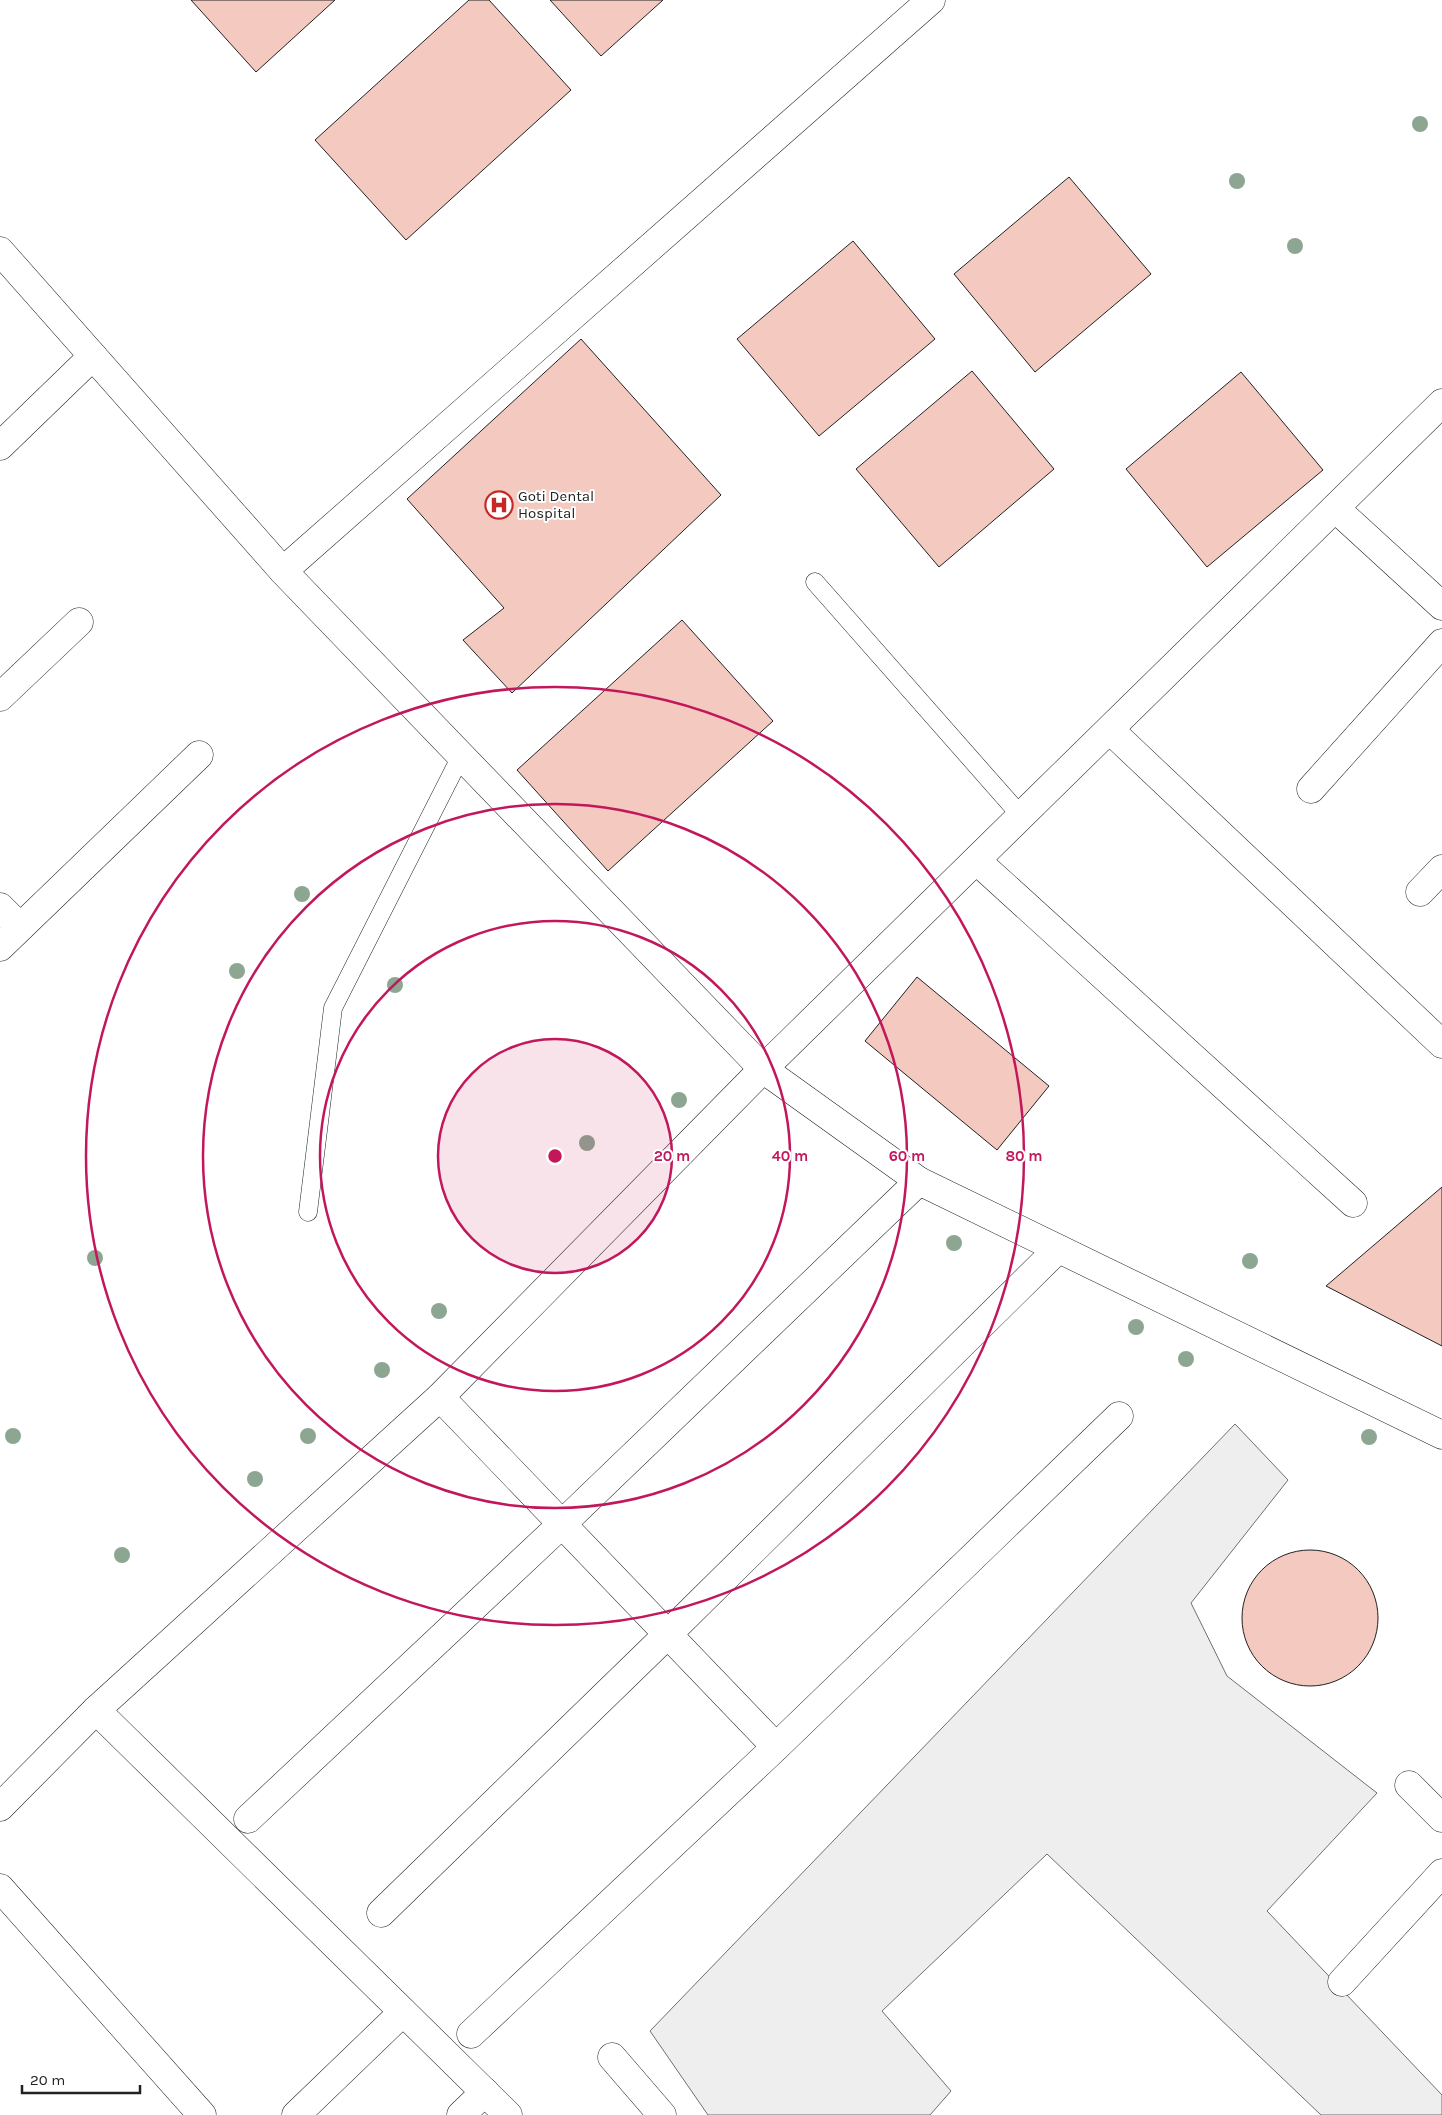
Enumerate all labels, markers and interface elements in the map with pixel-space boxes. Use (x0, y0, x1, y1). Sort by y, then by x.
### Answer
place label: Goti Dental Hospital (518, 487, 594, 522)
hospital icon: Goti Dental Hospital (484, 490, 514, 520)
centre of rings (546, 1147, 564, 1165)
text: 20 m (654, 1147, 690, 1165)
text: 40 m (772, 1147, 808, 1165)
text: 60 m (889, 1147, 925, 1165)
text: 80 m (1005, 1147, 1043, 1165)
scale bar (22, 2062, 140, 2094)
text: 20 m (30, 2071, 65, 2089)

